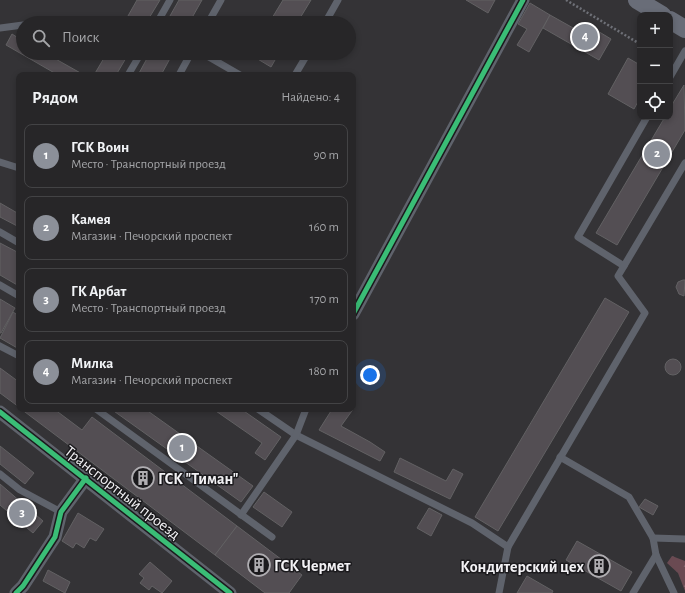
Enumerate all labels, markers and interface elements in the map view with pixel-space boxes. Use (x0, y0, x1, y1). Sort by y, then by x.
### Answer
map controls (637, 12, 673, 120)
button: + (637, 12, 673, 48)
search box (16, 16, 356, 60)
pin: 4 (572, 22, 598, 52)
icon: search (30, 27, 52, 49)
text: Поиск (62, 30, 100, 45)
button: − (637, 48, 673, 84)
button: locate (637, 84, 673, 120)
text: Рядом (32, 89, 78, 106)
text: Найдено: 4 (281, 91, 340, 104)
pin: 2 (644, 139, 670, 169)
text: ГСК Воин (71, 140, 129, 155)
text: 1 (44, 149, 48, 162)
text: 90 m (313, 149, 339, 162)
text: Место · Транспортный проезд (71, 158, 226, 171)
text: Камея (71, 212, 111, 227)
text: 2 (43, 221, 49, 234)
text: 160 m (309, 221, 339, 234)
text: Магазин · Печорский проспект (71, 230, 232, 243)
text: ГК Арбат (71, 284, 126, 299)
text: 3 (43, 293, 49, 306)
text: 170 m (310, 293, 339, 306)
text: Место · Транспортный проезд (71, 302, 226, 315)
text: Милка (71, 356, 113, 371)
text: 4 (43, 365, 49, 378)
text: 180 m (309, 365, 339, 378)
your location (360, 365, 380, 385)
text: Магазин · Печорский проспект (71, 374, 232, 387)
pin: 1 (169, 433, 195, 463)
street label: Транспортный проезд (62, 443, 183, 543)
building icon: ГСК "Тиман" (130, 465, 156, 491)
place label: ГСК "Тиман" (158, 471, 239, 487)
pin: 3 (9, 498, 35, 528)
building icon: ГСК Чермет (246, 552, 272, 578)
building icon: Кондитерский цех (586, 553, 612, 579)
place label: ГСК Чермет (274, 558, 351, 574)
place label: Кондитерский цех (460, 559, 585, 575)

